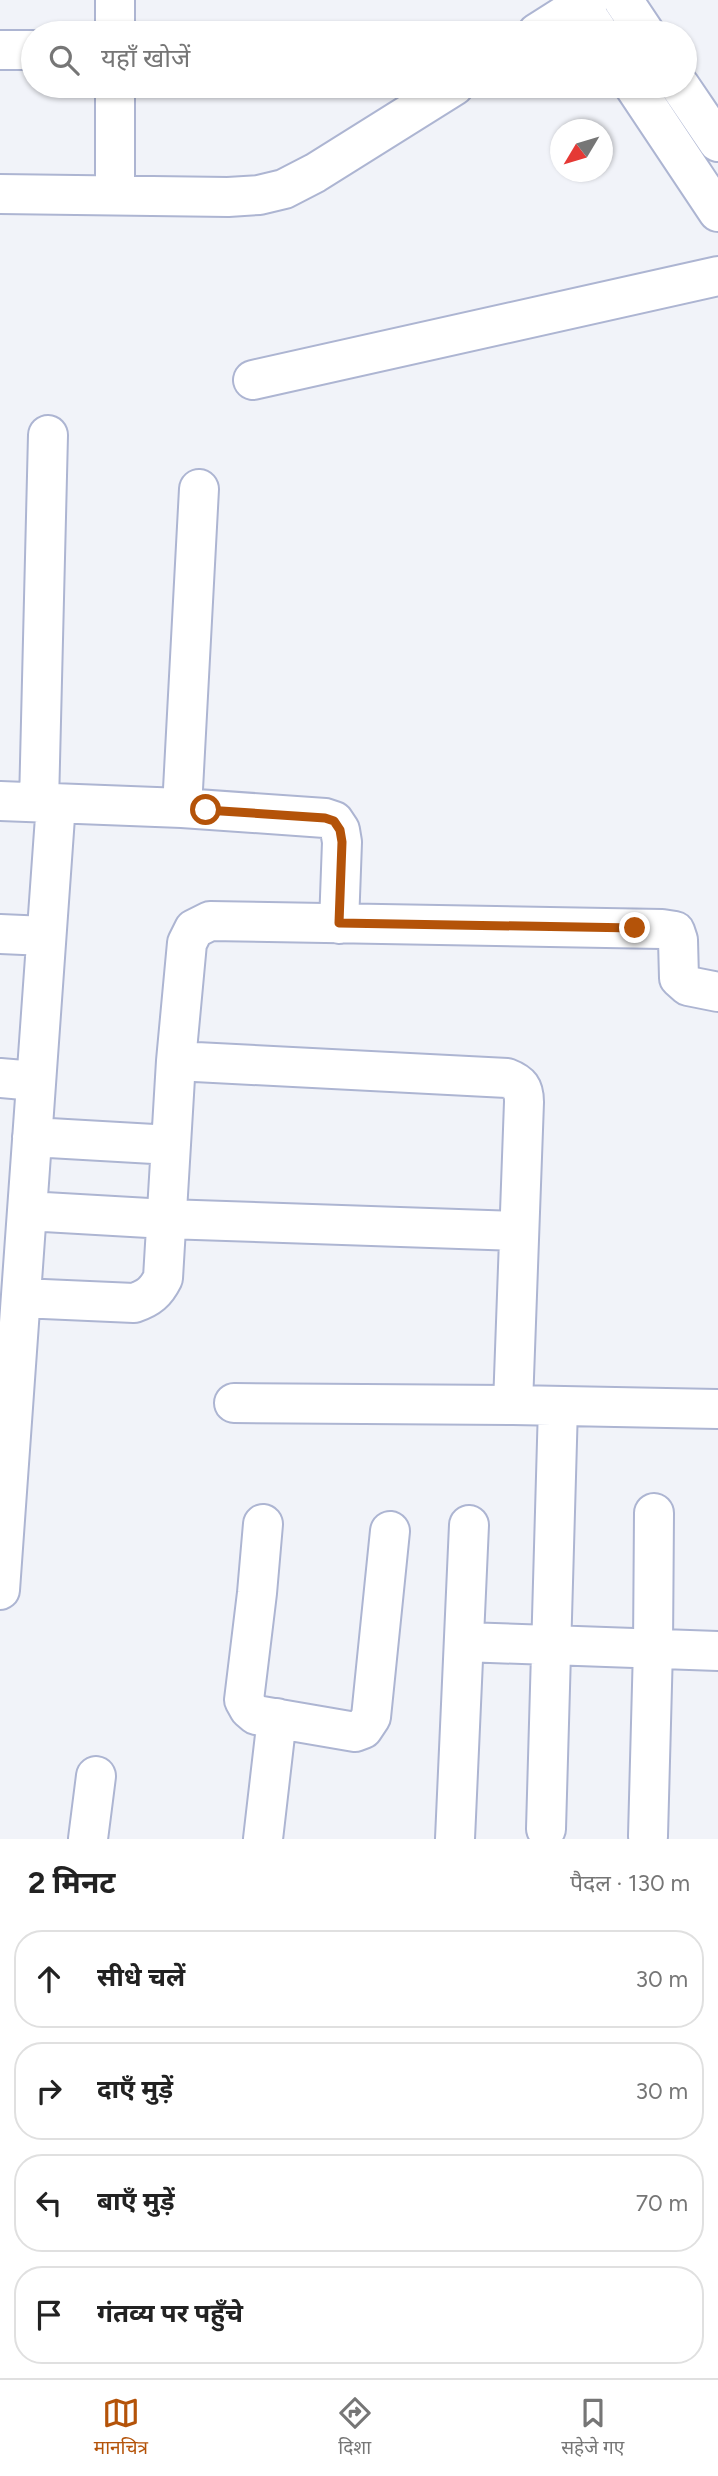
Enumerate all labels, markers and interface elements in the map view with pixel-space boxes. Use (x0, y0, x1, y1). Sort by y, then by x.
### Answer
search box (21, 21, 697, 98)
icon: search (45, 41, 83, 79)
text: यहाँ खोजें (101, 42, 190, 74)
north arrow (550, 119, 613, 182)
route start (190, 794, 221, 825)
route end (619, 912, 650, 943)
text: 2 मिनट (28, 1864, 115, 1901)
text: पैदल · 130 m (570, 1869, 690, 1897)
icon: ahead (30, 1960, 68, 1998)
text: सीधे चलें (97, 1961, 185, 1993)
text: 30 m (635, 1965, 688, 1993)
icon: right (30, 2072, 68, 2110)
text: दाएँ मुड़ें (97, 2073, 173, 2105)
text: 30 m (635, 2077, 688, 2105)
icon: left (30, 2184, 68, 2222)
text: बाएँ मुड़ें (97, 2185, 174, 2217)
text: 70 m (636, 2189, 688, 2217)
icon: arrive (30, 2296, 68, 2334)
text: गंतव्य पर पहुँचे (97, 2297, 243, 2329)
tab: मानचित्र (94, 2394, 148, 2462)
tab: दिशा (336, 2394, 374, 2462)
tab: सहेजे गए (561, 2394, 624, 2462)

